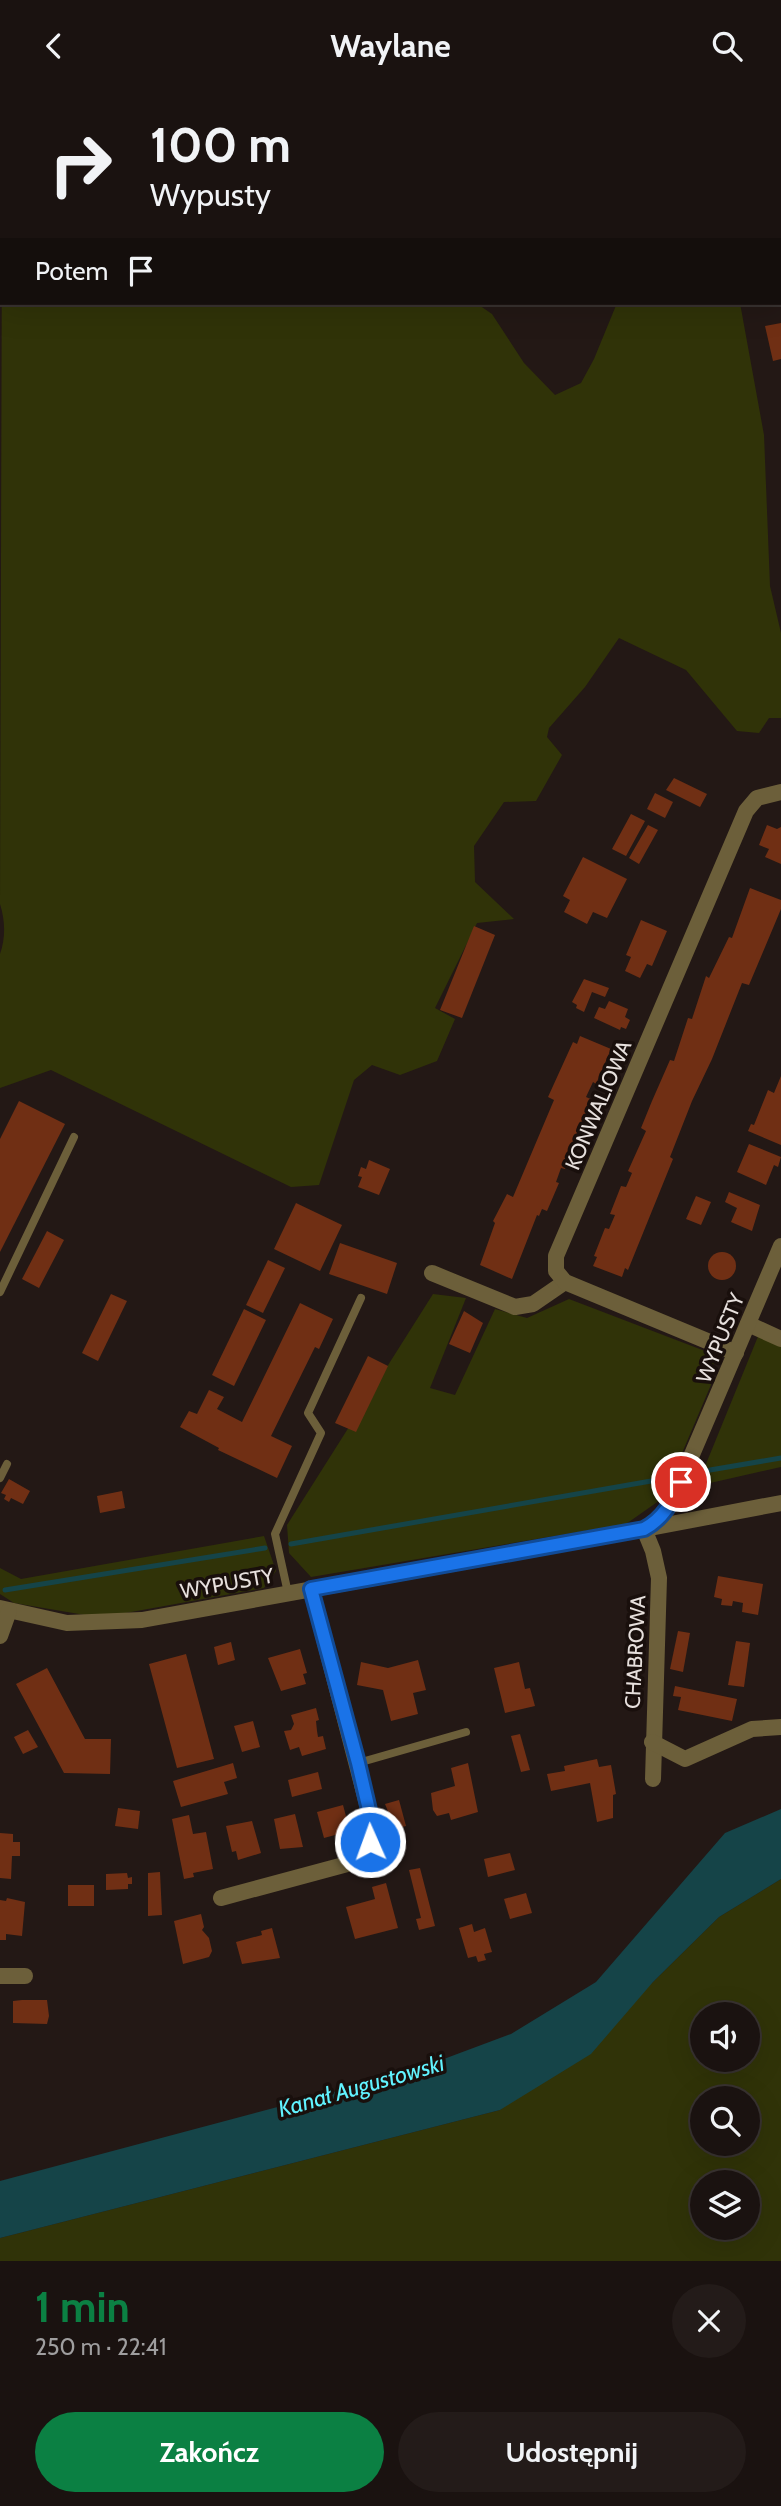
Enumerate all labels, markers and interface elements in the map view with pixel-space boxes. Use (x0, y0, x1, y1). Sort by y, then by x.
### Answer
text: Waylane (330, 26, 451, 65)
icon: back (35, 27, 73, 65)
icon: search (708, 27, 746, 65)
text: 100 m (150, 115, 291, 174)
icon: right (35, 119, 126, 210)
text: Wypusty (150, 175, 271, 214)
icon: arrive (122, 252, 160, 290)
text: Potem (35, 255, 108, 287)
street label: KONWALIOWA (559, 1036, 637, 1173)
street label: WYPUSTY (691, 1289, 750, 1386)
pin (651, 1452, 711, 1512)
icon: arrive (662, 1463, 700, 1501)
street label: WYPUSTY (178, 1562, 277, 1604)
street label: CHABROWA (620, 1594, 650, 1710)
position arrow (333, 1805, 407, 1879)
map controls (690, 2002, 760, 2240)
button: sound (690, 2002, 760, 2072)
water label: Kanał Augustowski (275, 2049, 448, 2123)
button: search (690, 2086, 760, 2156)
button: layers (690, 2170, 760, 2240)
text: 1 min (35, 2281, 130, 2333)
button: close (672, 2284, 746, 2358)
text: 250 m · 22:41 (35, 2333, 166, 2361)
button: Zakończ (35, 2412, 384, 2492)
button: Udostępnij (398, 2412, 746, 2492)

